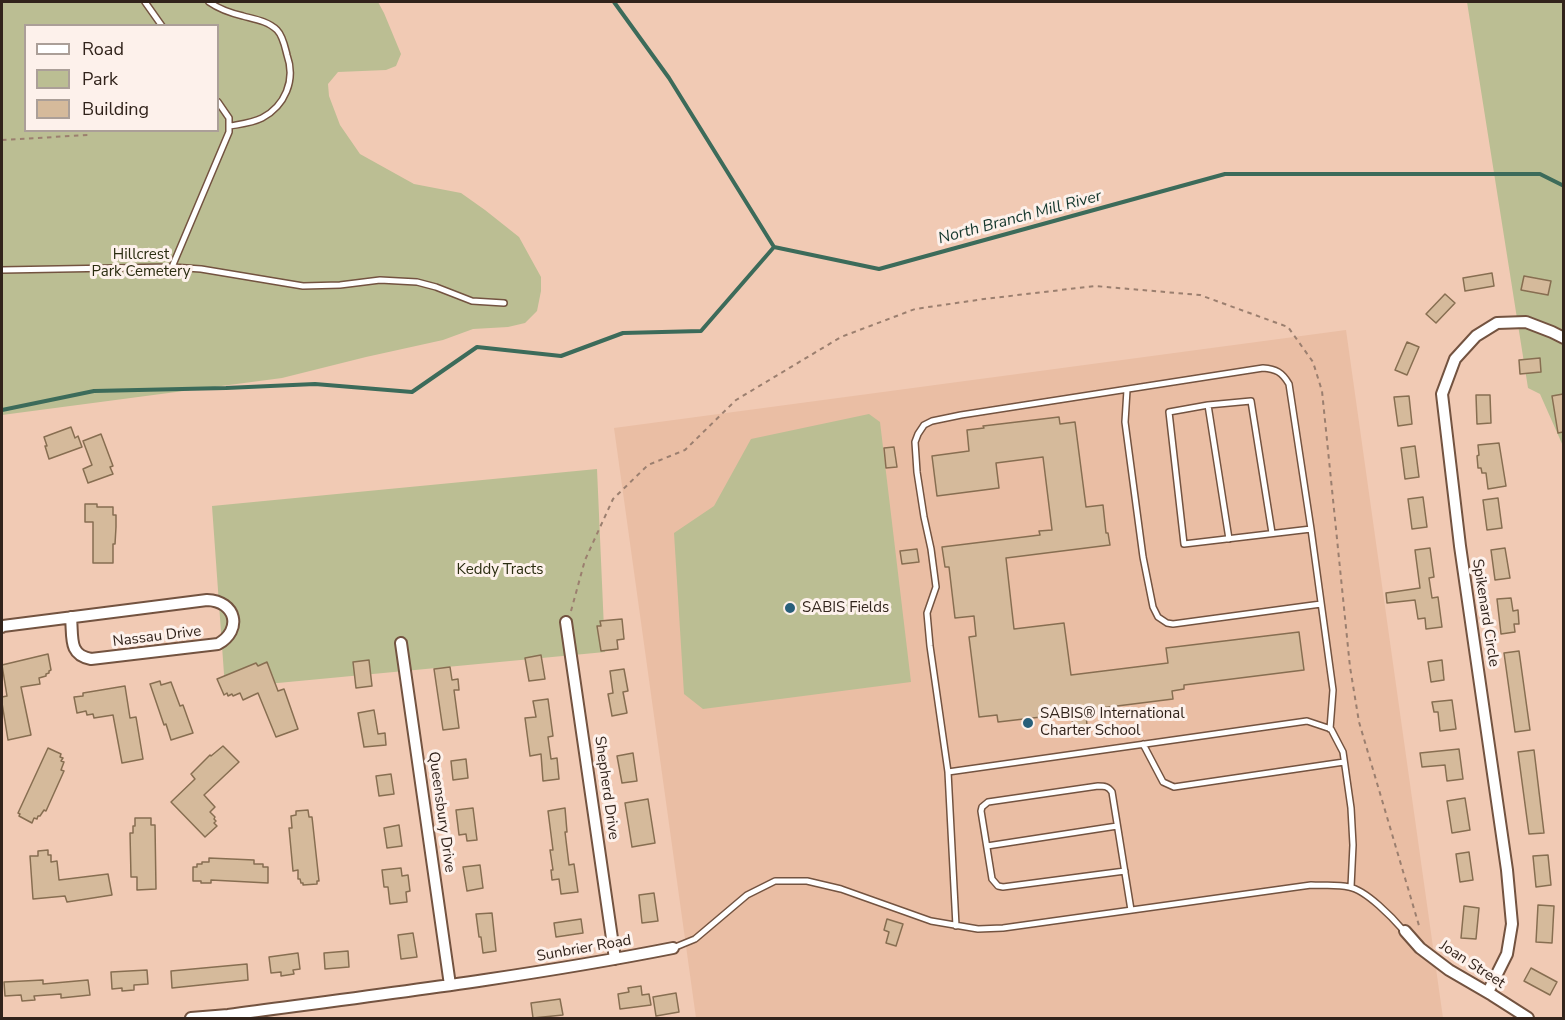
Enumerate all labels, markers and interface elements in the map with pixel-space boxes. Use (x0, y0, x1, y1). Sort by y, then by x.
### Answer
legend (24, 24, 219, 132)
text: Road (82, 37, 124, 61)
text: Park (82, 67, 118, 91)
text: Building (82, 97, 149, 121)
water label: North Branch Mill River (936, 187, 1104, 249)
park label: Hillcrest Park Cemetery (92, 246, 190, 281)
street label: Spikenard Circle (1468, 558, 1502, 668)
park label: Keddy Tracts (457, 561, 543, 579)
place label: SABIS Fields (802, 599, 889, 617)
marker: SABIS Fields (783, 601, 797, 615)
street label: Nassau Drive (112, 623, 202, 651)
place label: SABIS® International Charter School (1040, 705, 1185, 740)
marker: SABIS® International Charter School (1021, 716, 1035, 730)
street label: Shepherd Drive (590, 735, 622, 841)
street label: Queensbury Drive (424, 750, 458, 874)
street label: Sunbrier Road (535, 932, 633, 966)
street label: Joan Street (1436, 937, 1508, 993)

